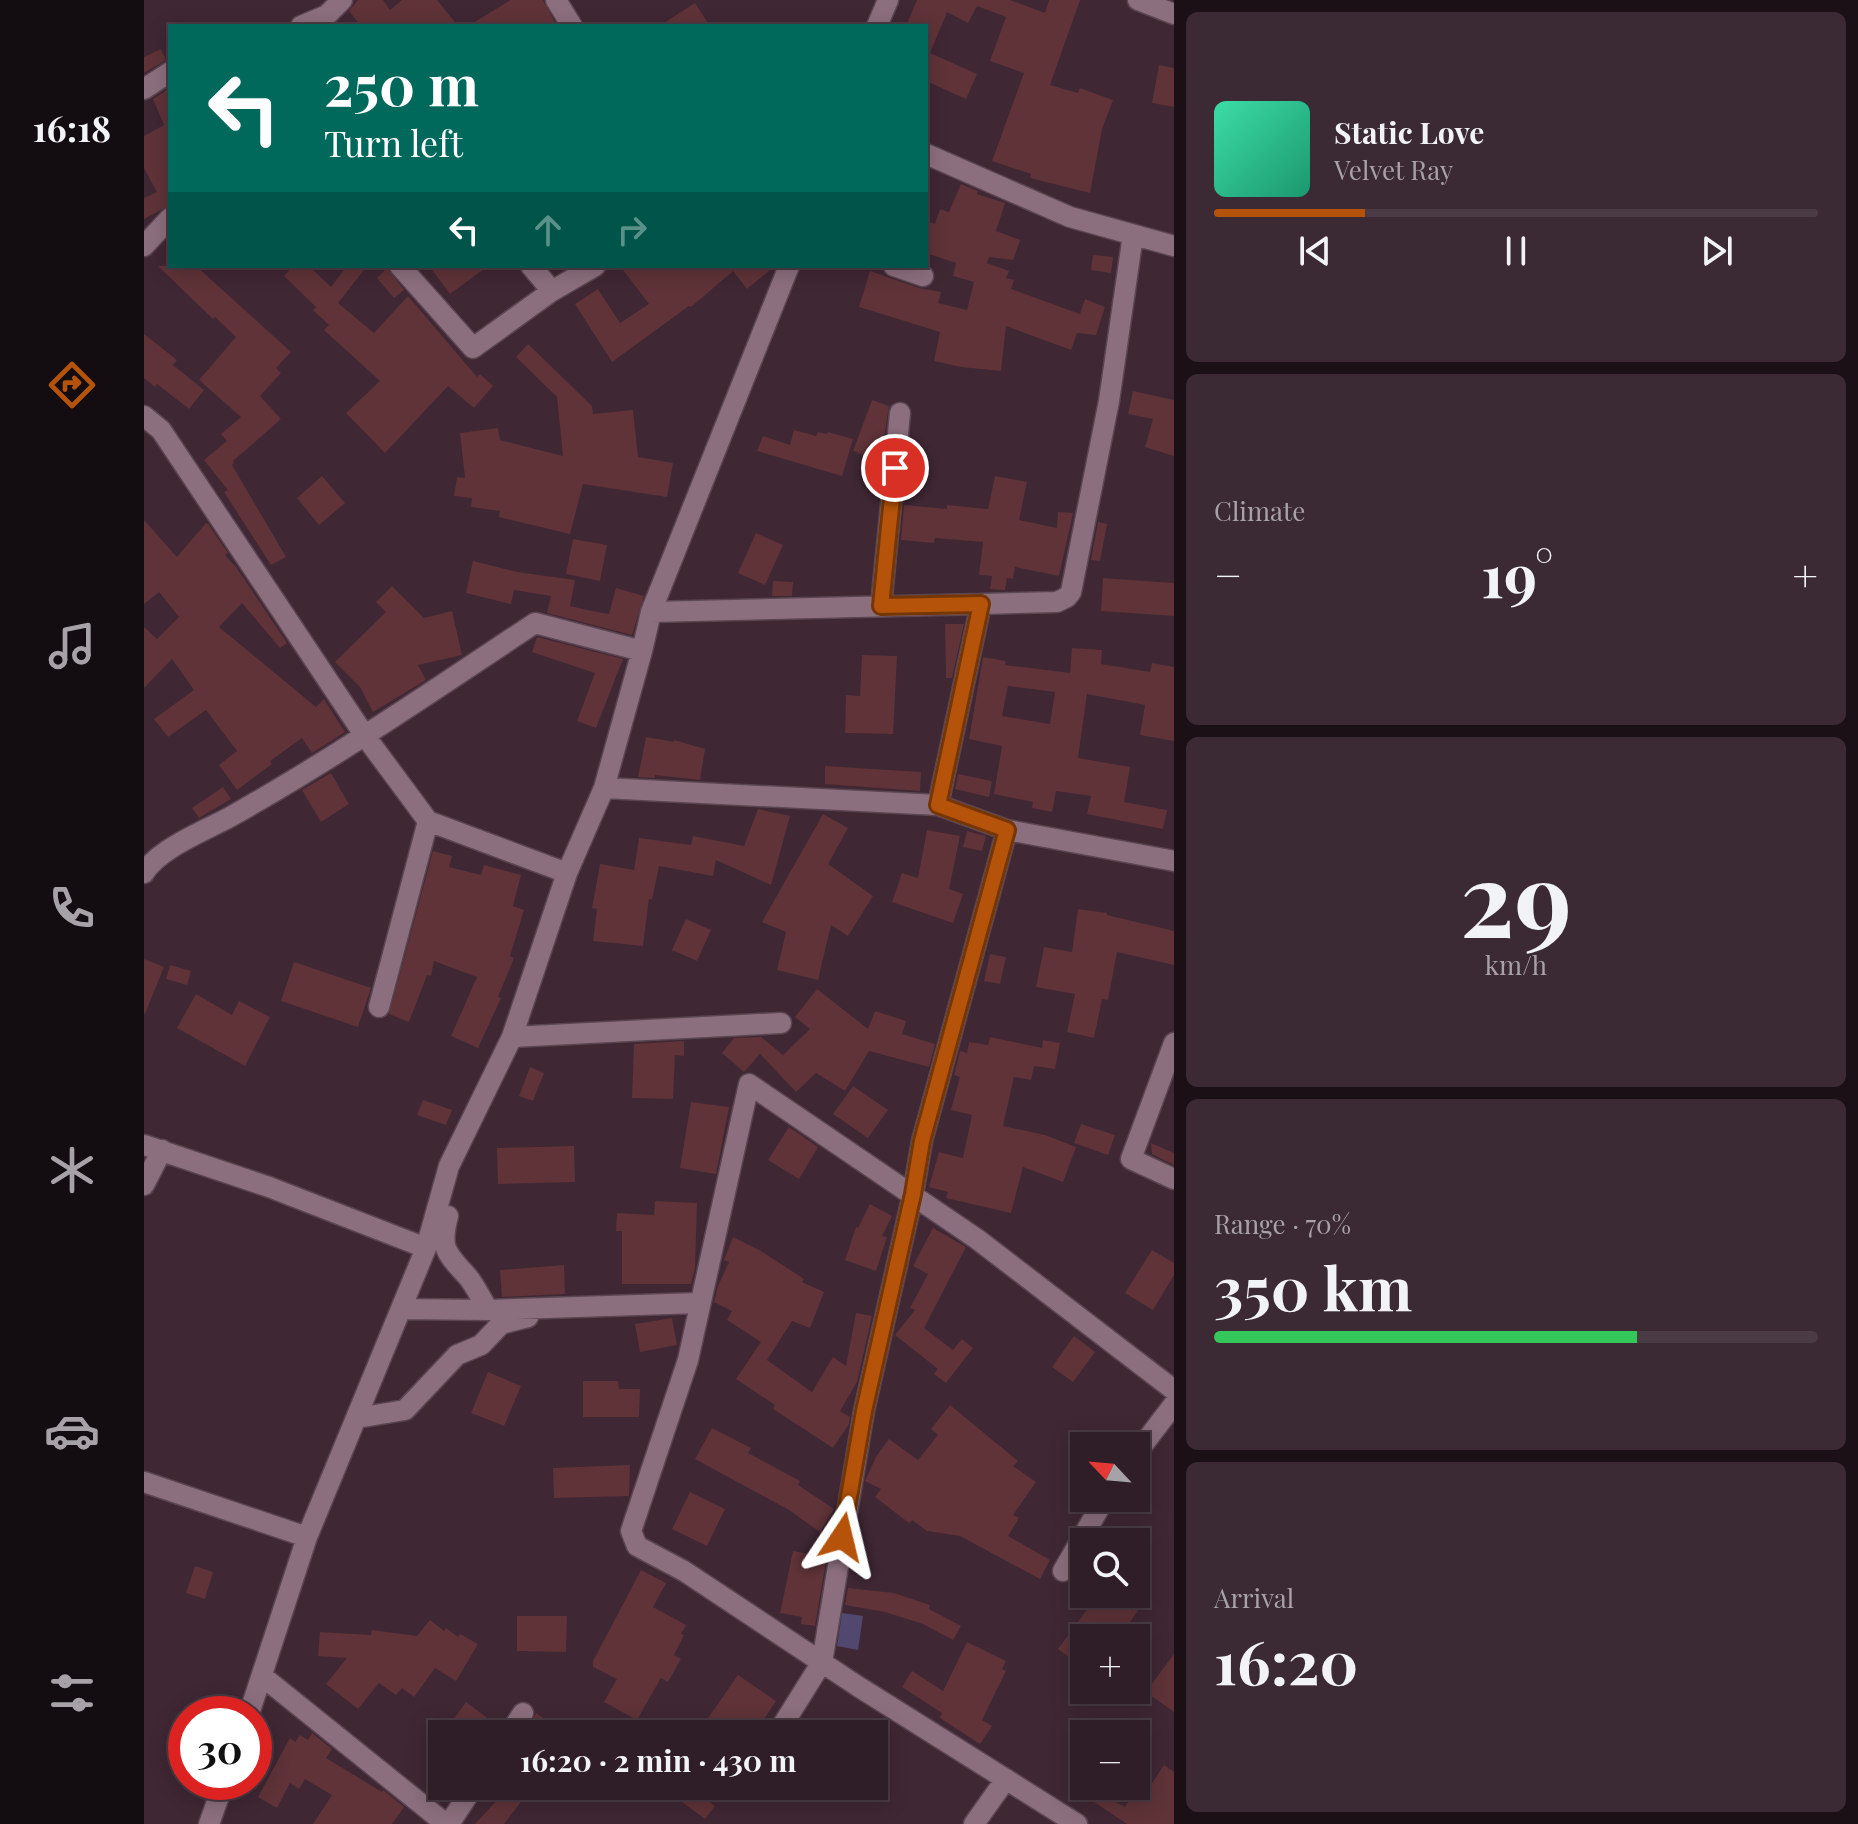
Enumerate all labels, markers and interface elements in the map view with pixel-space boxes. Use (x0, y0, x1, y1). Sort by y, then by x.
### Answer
text: 250 m (324, 46, 479, 121)
icon: left (192, 56, 296, 160)
text: 16:18 (33, 103, 111, 151)
text: Static Love (1334, 112, 1484, 152)
text: Turn left (324, 118, 463, 166)
text: Velvet Ray (1334, 152, 1453, 187)
icon: left (442, 208, 486, 252)
icon: ahead (526, 208, 570, 252)
icon: right (610, 208, 654, 252)
icon: previous (1293, 229, 1337, 273)
icon: pause (1494, 229, 1538, 273)
icon: next (1695, 229, 1739, 273)
icon: directions (44, 357, 100, 413)
pin (861, 434, 929, 502)
icon: arrive (873, 446, 917, 490)
text: Climate (1214, 493, 1305, 528)
text: 19° (1481, 533, 1554, 613)
text: − (1214, 544, 1242, 603)
text: + (1792, 544, 1818, 603)
icon: music (44, 618, 100, 674)
text: 29 (1460, 825, 1572, 964)
icon: phone (44, 880, 100, 936)
text: km/h (1485, 947, 1547, 982)
icon: climate (44, 1142, 100, 1198)
text: Range · 70% (1214, 1206, 1351, 1241)
text: 350 km (1214, 1246, 1412, 1326)
icon: car (44, 1403, 100, 1459)
north arrow (1070, 1432, 1150, 1512)
map controls (1070, 1432, 1150, 1800)
position arrow (800, 1495, 884, 1579)
button: search (1070, 1528, 1150, 1608)
text: Arrival (1214, 1580, 1294, 1615)
text: 16:20 (1214, 1620, 1358, 1700)
button: + (1070, 1624, 1150, 1704)
icon: filters (44, 1665, 100, 1721)
speed limit sign: 30 (168, 1696, 272, 1800)
button: − (1070, 1720, 1150, 1800)
text: 16:20 · 2 min · 430 m (520, 1740, 796, 1780)

